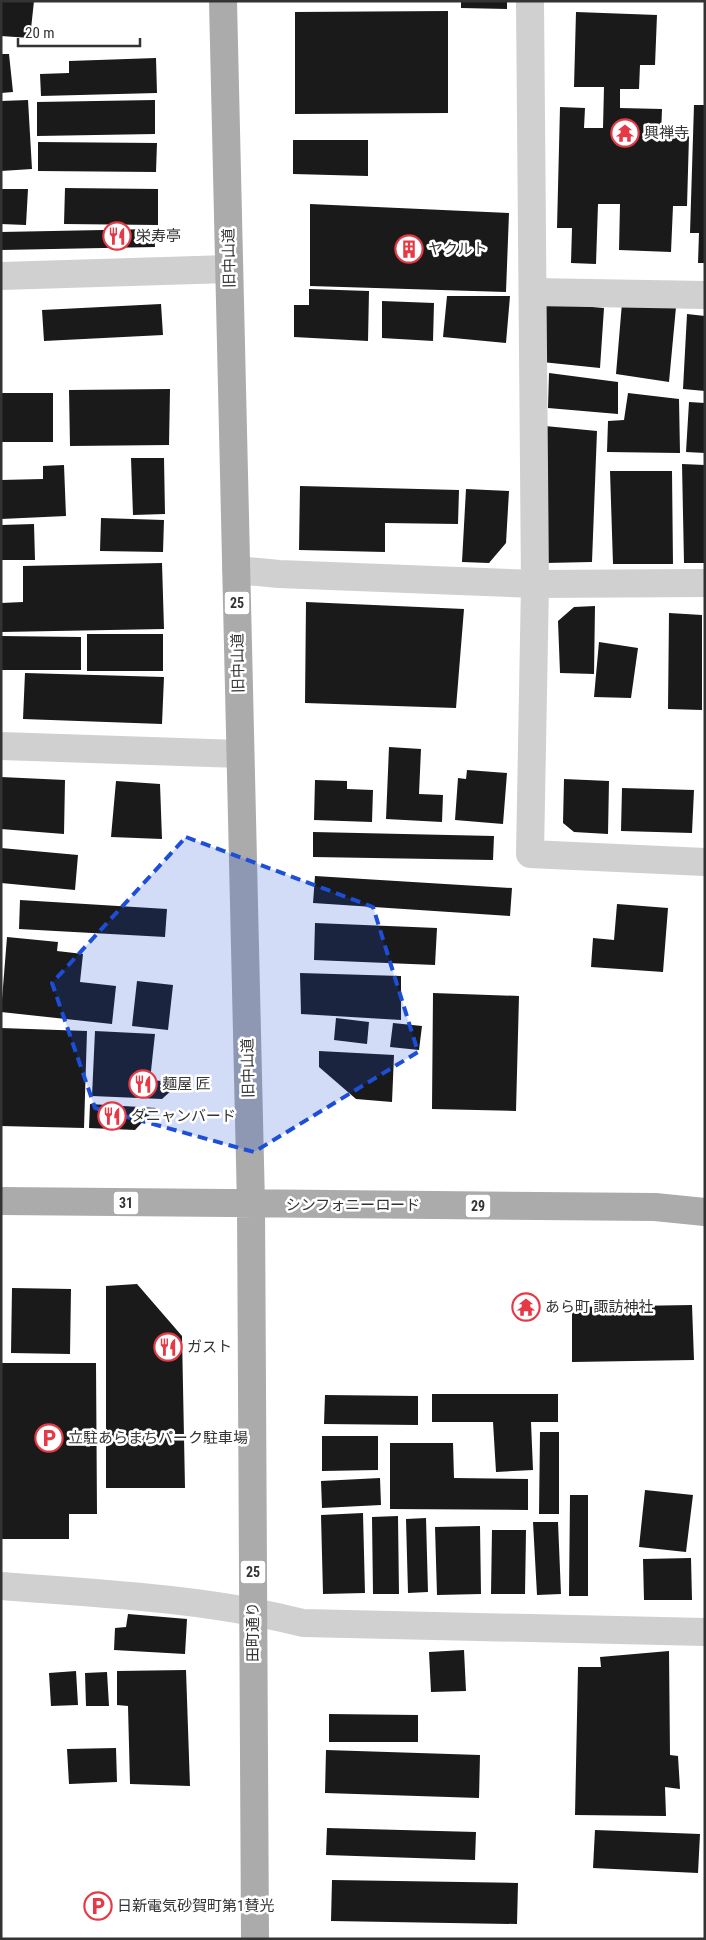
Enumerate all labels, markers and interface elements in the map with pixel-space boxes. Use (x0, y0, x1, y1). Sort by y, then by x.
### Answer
scale bar (18, 15, 140, 47)
text: 20 m (25, 24, 55, 42)
temple icon: 興禅寺 (610, 118, 640, 148)
place label: 興禅寺 (644, 124, 689, 142)
restaurant icon: 栄寿亭 (102, 221, 132, 251)
place label: 栄寿亭 (136, 227, 181, 245)
street label: 旧中山道 (219, 228, 239, 288)
building icon: ヤクルト (394, 234, 424, 264)
place label: ヤクルト (428, 240, 488, 258)
road number: 25 (224, 592, 250, 614)
street label: 旧中山道 (228, 633, 248, 693)
street label: 旧中山道 (238, 1038, 258, 1098)
restaurant icon: 麺屋 匠 (128, 1069, 158, 1099)
place label: 麺屋 匠 (162, 1075, 210, 1093)
restaurant icon: ダニャンバード (97, 1101, 127, 1131)
place label: ダニャンバード (131, 1107, 236, 1125)
road number: 31 (114, 1192, 138, 1214)
road number: 29 (466, 1194, 490, 1218)
street label: シンフォニーロード (286, 1196, 420, 1214)
temple icon: あら町 諏訪神社 (511, 1292, 541, 1322)
place label: あら町 諏訪神社 (545, 1298, 653, 1316)
restaurant icon: ガスト (153, 1332, 183, 1362)
place label: ガスト (187, 1338, 232, 1356)
parking icon: 立駐あらまちパーク駐車場 (34, 1423, 64, 1453)
place label: 立駐あらまちパーク駐車場 (68, 1429, 248, 1447)
road number: 25 (240, 1560, 266, 1584)
street label: 田町通り (244, 1602, 262, 1662)
parking icon: 日新電気砂賀町第1賛光 (83, 1891, 113, 1921)
place label: 日新電気砂賀町第1賛光 (117, 1897, 274, 1915)

